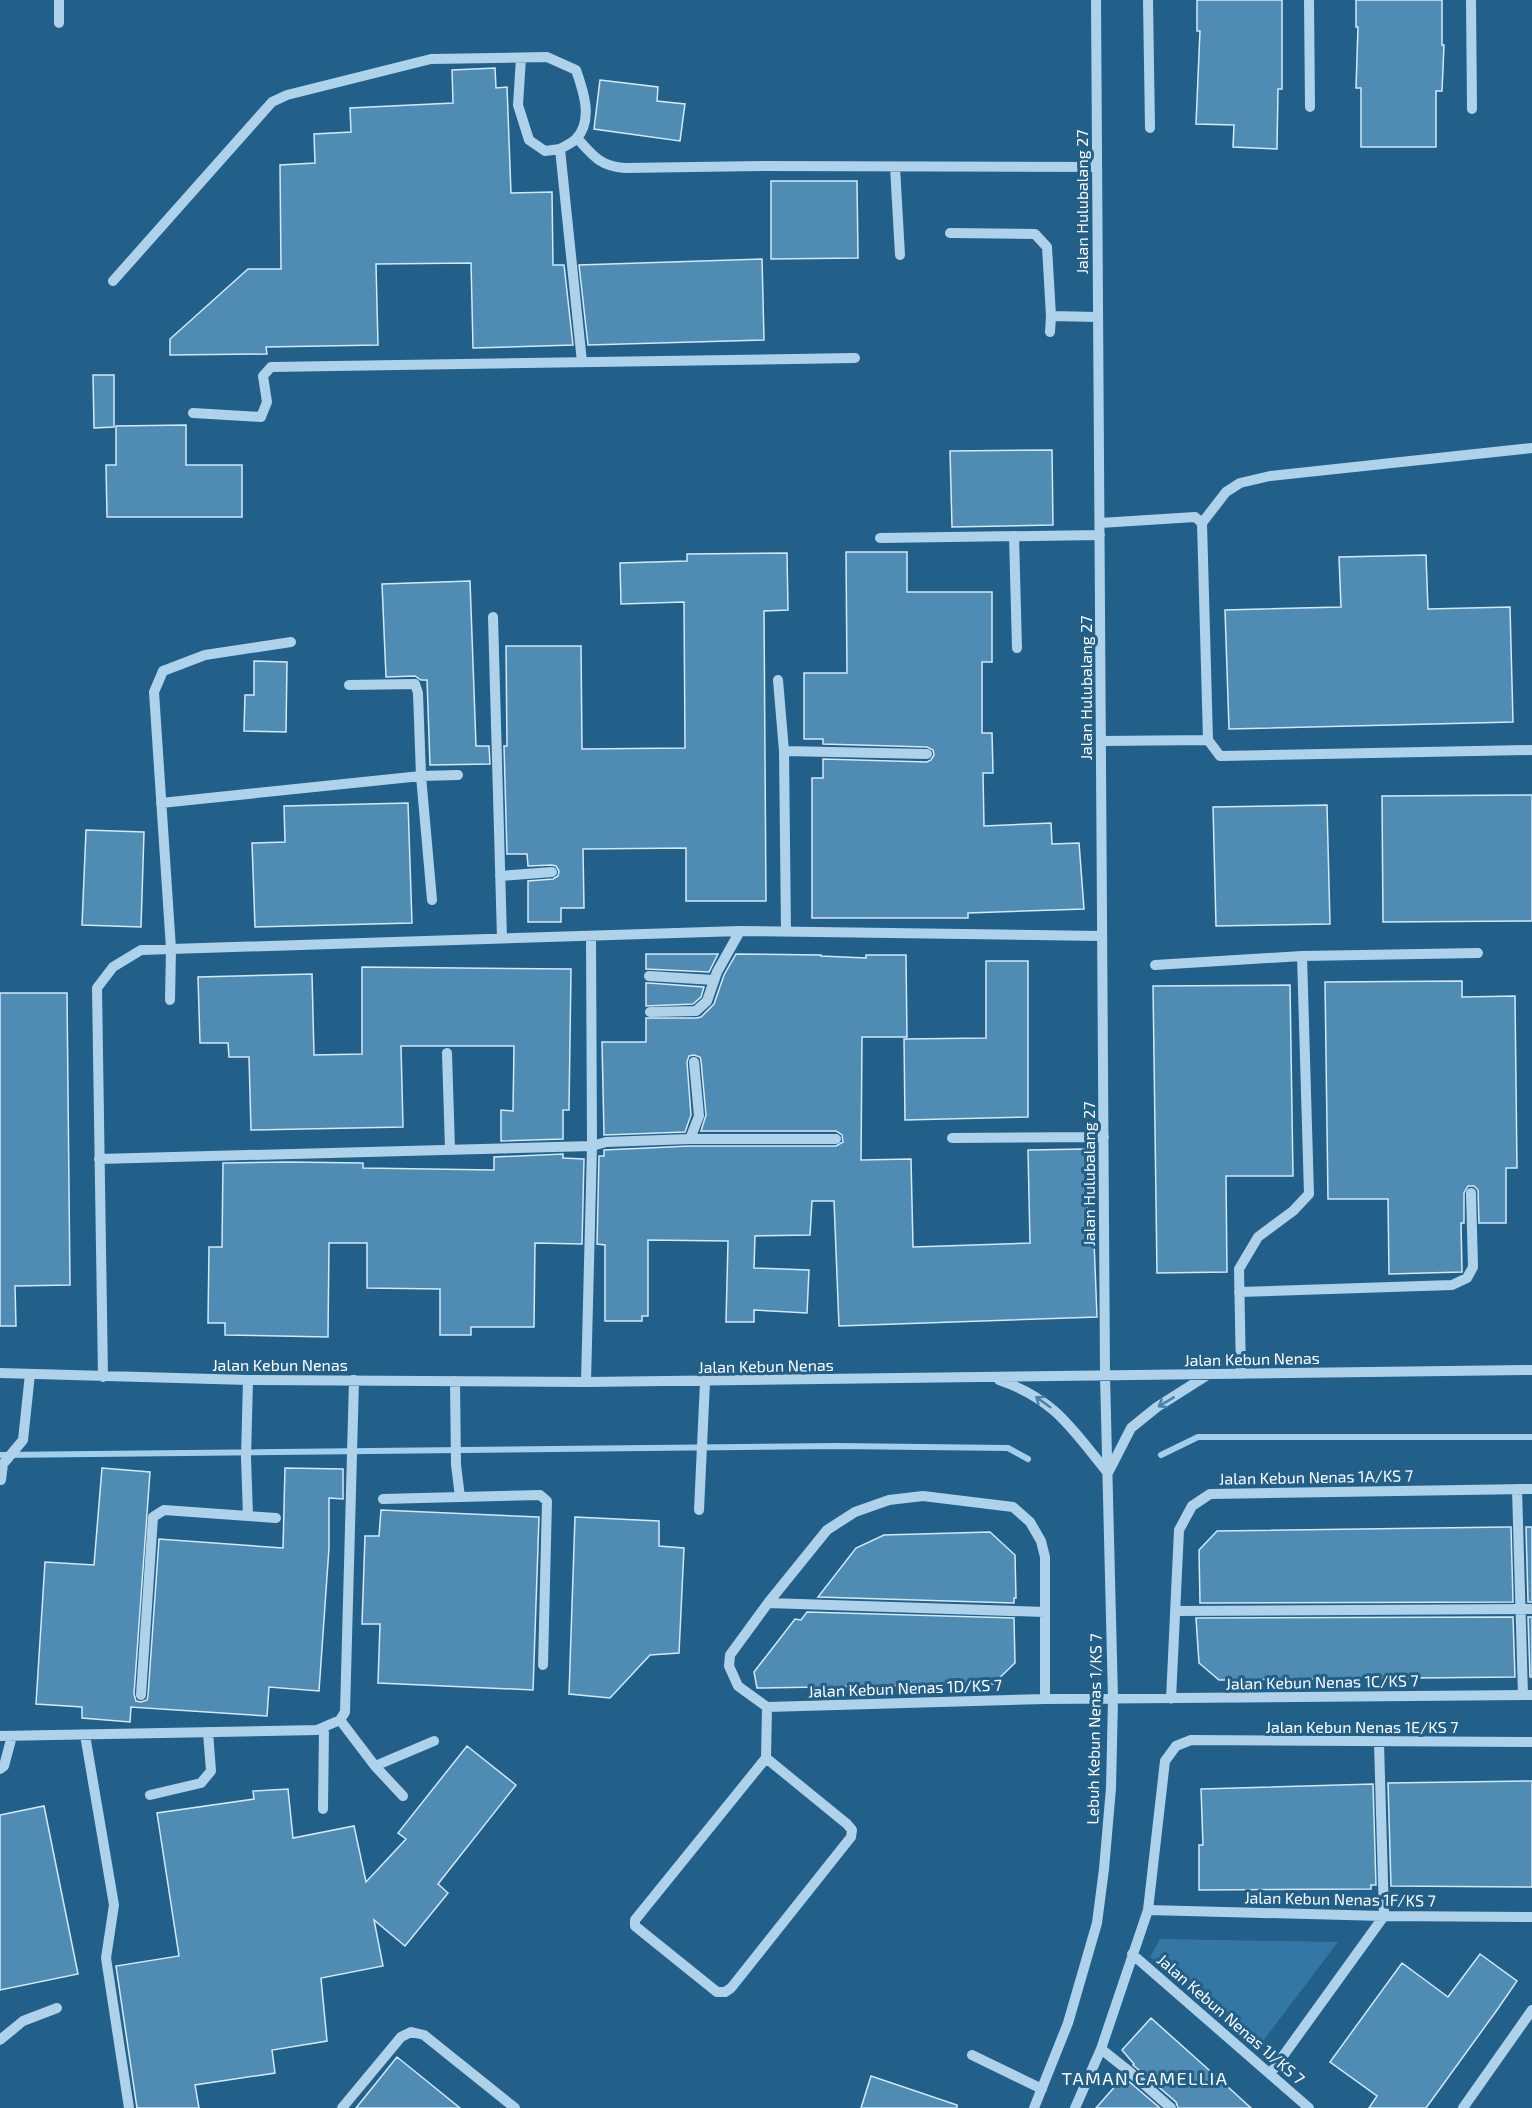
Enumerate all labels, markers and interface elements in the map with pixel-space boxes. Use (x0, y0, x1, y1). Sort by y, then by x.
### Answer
street label: Jalan Hulubalang 27 (1072, 130, 1091, 274)
street label: Jalan Hulubalang 27 (1076, 616, 1095, 760)
street label: Jalan Hulubalang 27 (1079, 1102, 1098, 1246)
street label: Jalan Kebun Nenas (1184, 1348, 1320, 1369)
street label: Jalan Kebun Nenas (212, 1355, 348, 1374)
street label: Jalan Kebun Nenas (698, 1355, 834, 1376)
one-way arrow (1035, 1396, 1051, 1408)
one-way arrow (1158, 1396, 1175, 1408)
street label: Jalan Kebun Nenas 1A/KS 7 (1219, 1465, 1413, 1488)
street label: Lebuh Kebun Nenas 1/KS 7 (1082, 1633, 1105, 1825)
street label: Jalan Kebun Nenas 1C/KS 7 (1225, 1670, 1419, 1693)
street label: Jalan Kebun Nenas 1D/KS 7 (808, 1675, 1002, 1700)
street label: Jalan Kebun Nenas 1E/KS 7 (1265, 1717, 1459, 1736)
street label: Jalan Kebun Nenas 1F/KS 7 (1244, 1887, 1436, 1910)
street label: Jalan Kebun Nenas 1J/KS 7 (1154, 1949, 1309, 2088)
district label: TAMAN CAMELLIA (1061, 2067, 1229, 2089)

